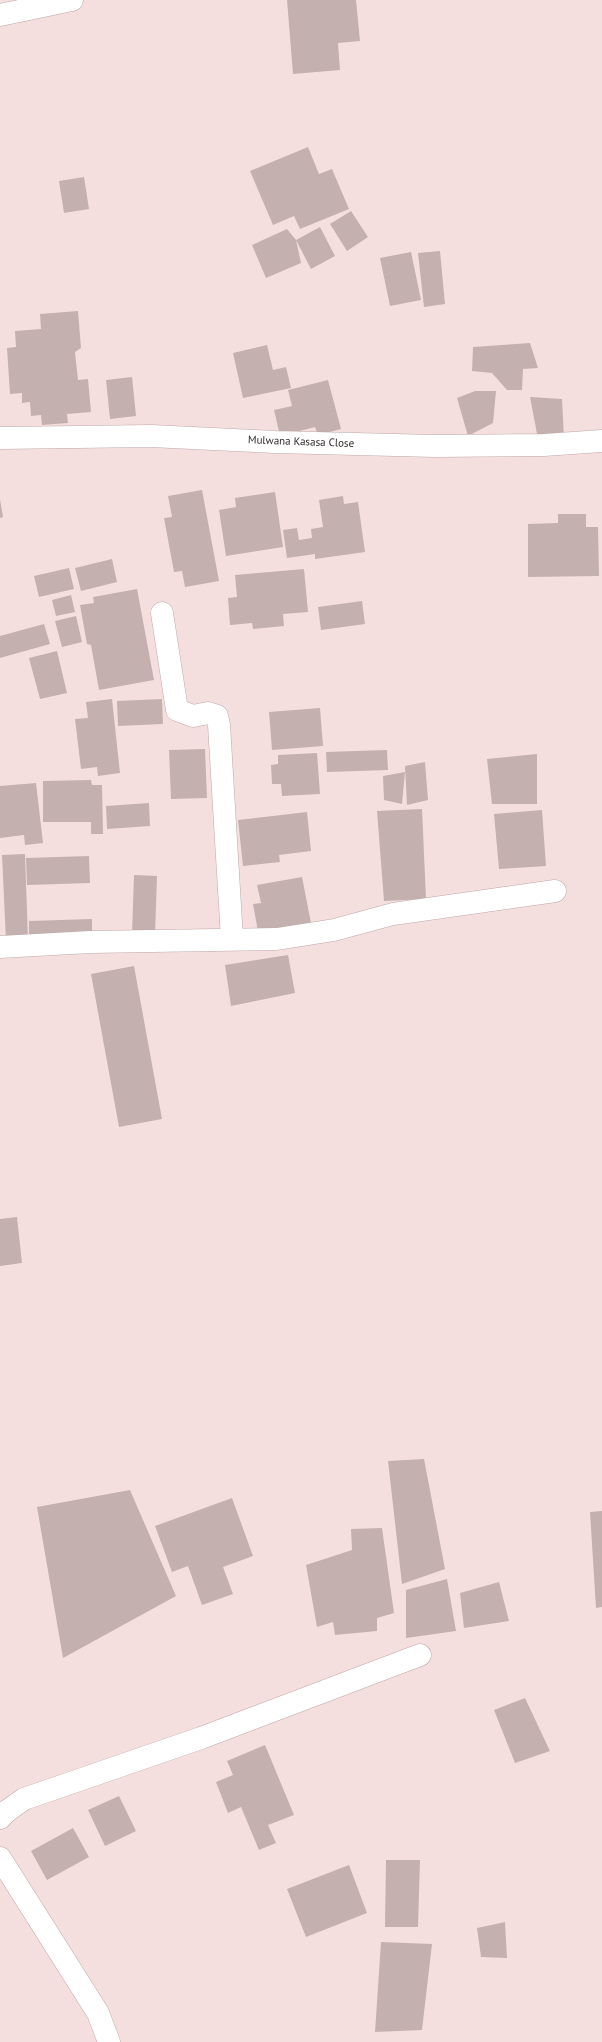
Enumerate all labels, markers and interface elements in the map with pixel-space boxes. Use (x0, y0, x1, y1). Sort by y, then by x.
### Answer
street label: Mulwana Kasasa Close (248, 434, 354, 450)

